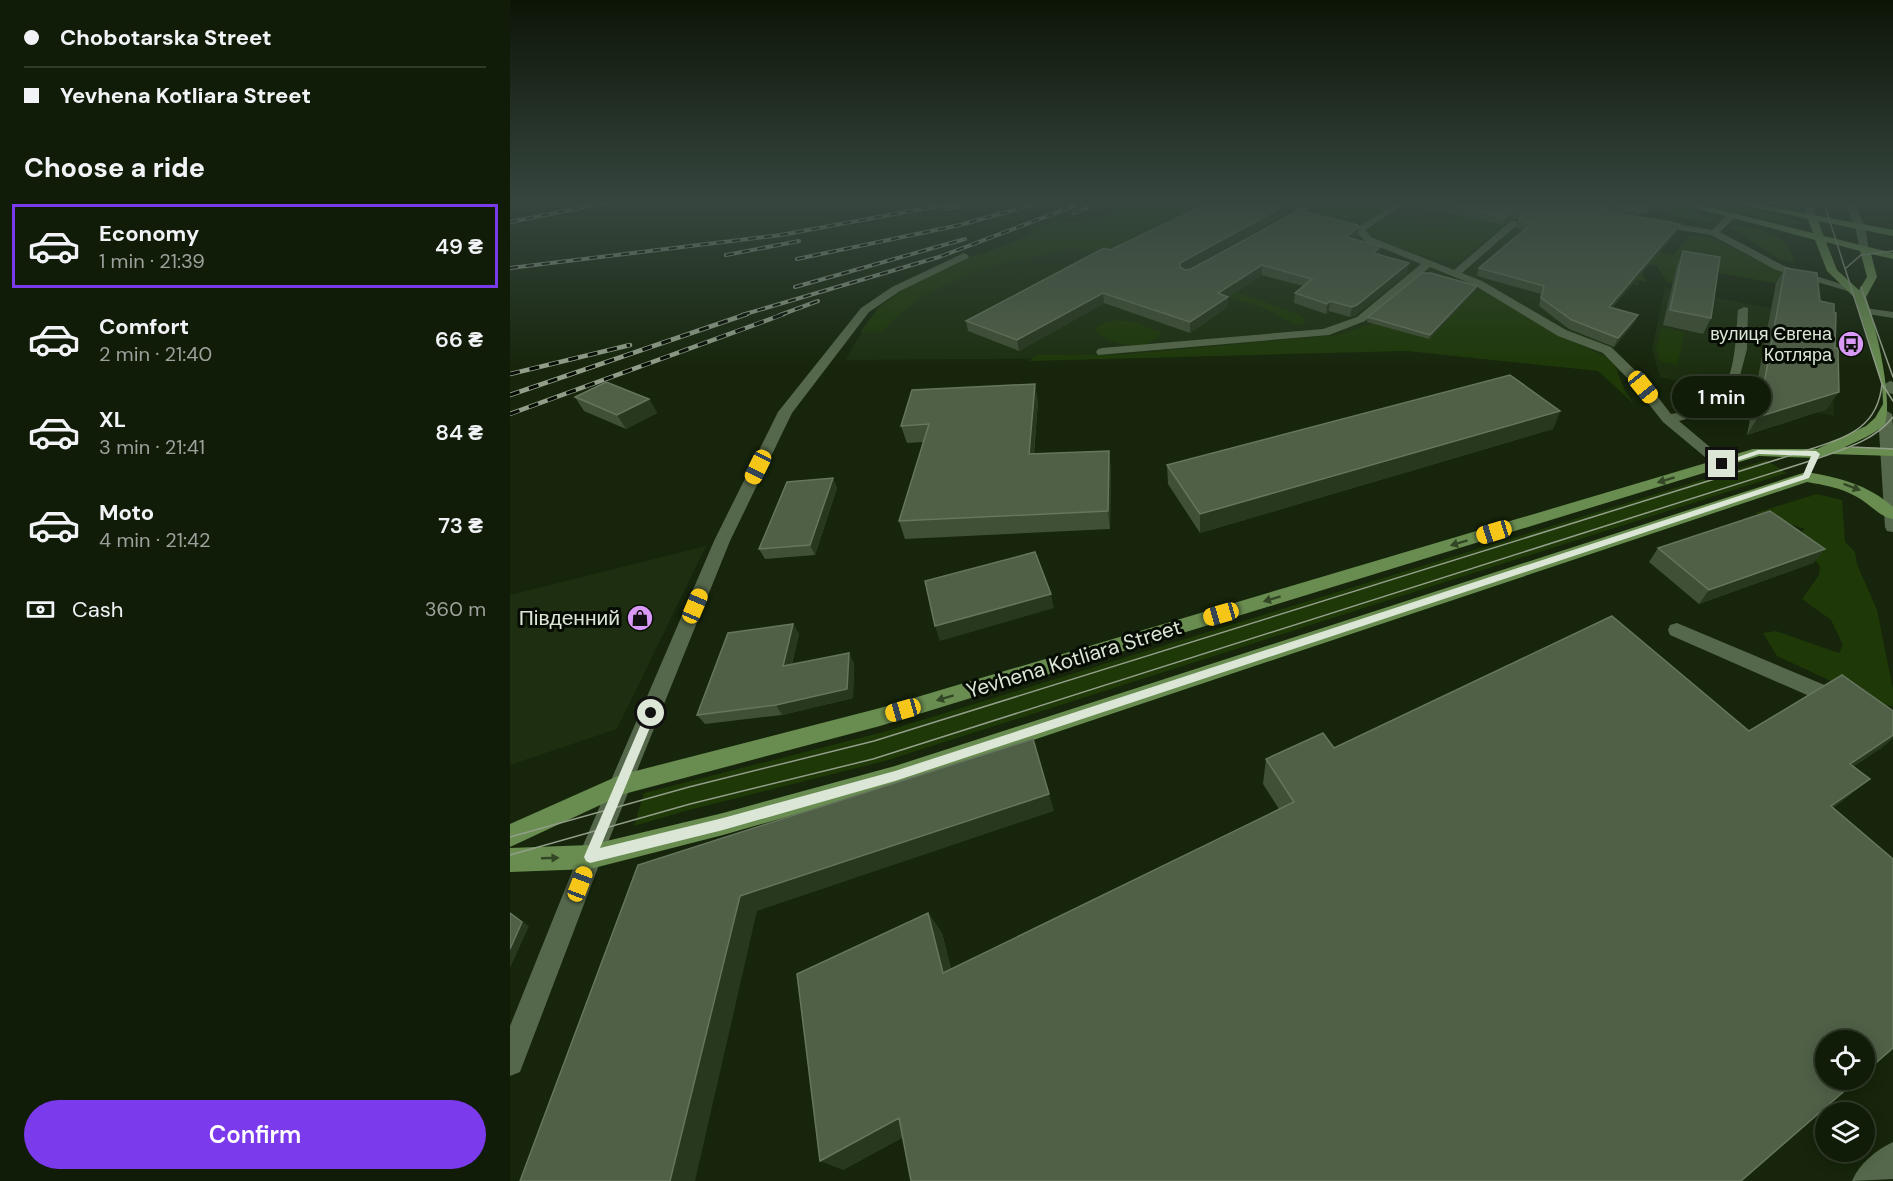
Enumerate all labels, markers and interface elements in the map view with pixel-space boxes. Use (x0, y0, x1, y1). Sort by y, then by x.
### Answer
text: Chobotarska Street (60, 23, 272, 52)
text: Yevhena Kotliara Street (60, 81, 311, 110)
text: Choose a ride (24, 150, 205, 185)
icon: car (27, 219, 81, 273)
text: Economy (99, 219, 199, 248)
text: 49 ₴ (435, 232, 483, 261)
text: 1 min · 21:39 (99, 248, 205, 274)
icon: car (27, 312, 81, 366)
text: Comfort (99, 312, 189, 341)
place label: вулиця Євгена Котляра (1710, 322, 1833, 367)
text: 66 ₴ (435, 325, 483, 354)
bus stop icon: вулиця Євгена Котляра (1836, 329, 1866, 359)
text: 2 min · 21:40 (99, 341, 212, 367)
car (1625, 367, 1661, 407)
callout: 1 min (1672, 377, 1772, 419)
text: 1 min (1698, 384, 1745, 410)
icon: car (27, 405, 81, 459)
text: XL (99, 405, 126, 434)
text: 84 ₴ (435, 418, 483, 447)
text: 3 min · 21:41 (99, 434, 205, 460)
car (742, 447, 774, 487)
route end (1708, 450, 1735, 477)
one-way arrow (1657, 476, 1675, 485)
one-way arrow (1843, 483, 1861, 493)
icon: car (27, 498, 81, 552)
text: Moto (99, 498, 154, 527)
text: 73 ₴ (438, 511, 483, 540)
car (1474, 518, 1514, 546)
text: 4 min · 21:42 (99, 527, 211, 553)
one-way arrow (1450, 539, 1468, 548)
car (680, 586, 710, 626)
icon: cash (24, 593, 57, 626)
text: Cash (72, 595, 123, 624)
one-way arrow (1263, 595, 1281, 604)
text: 360 m (425, 596, 486, 622)
car (1201, 600, 1241, 628)
shop icon: Південний (625, 603, 655, 633)
place label: Південний (519, 604, 620, 632)
street label: Yevhena Kotliara Street (963, 613, 1185, 705)
one-way arrow (936, 694, 954, 703)
car (883, 696, 923, 724)
route start (637, 699, 664, 726)
one-way arrow (541, 854, 560, 863)
car (565, 864, 595, 904)
map controls (1815, 1030, 1875, 1162)
button: locate (1815, 1030, 1875, 1090)
button: Confirm (24, 1100, 486, 1169)
button: layers (1815, 1102, 1875, 1162)

